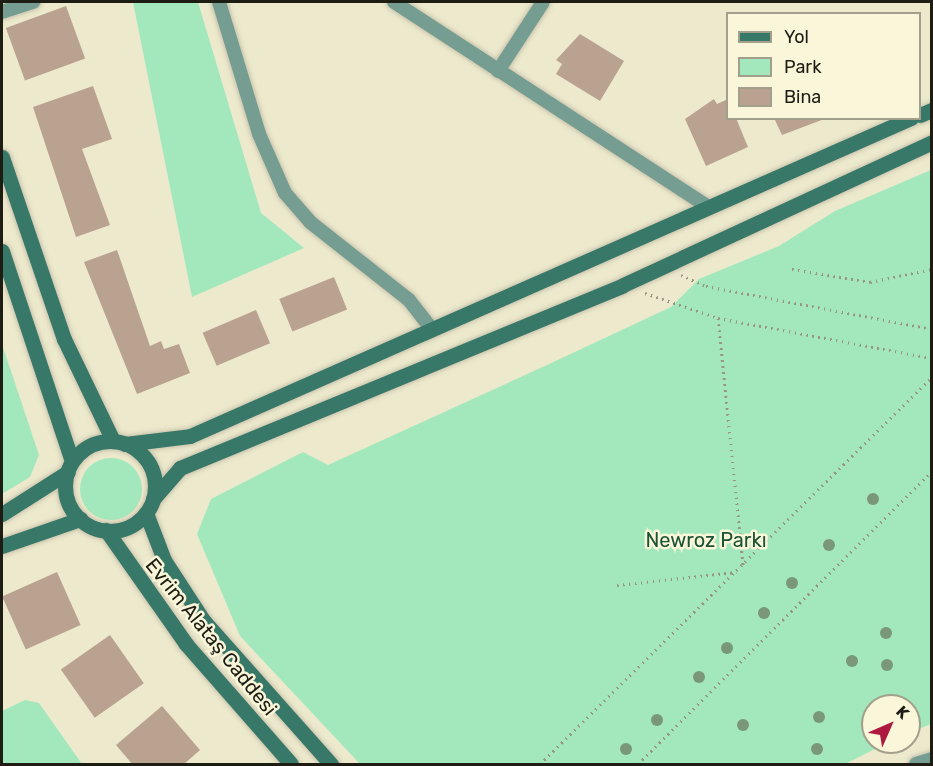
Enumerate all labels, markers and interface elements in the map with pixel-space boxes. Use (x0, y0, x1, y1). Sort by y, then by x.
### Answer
legend (726, 12, 921, 120)
text: Yol (784, 26, 809, 48)
text: Park (784, 56, 821, 78)
text: Bina (784, 86, 821, 108)
park label: Newroz Parkı (645, 528, 767, 552)
street label: Evrim Alataş Caddesi (140, 553, 282, 721)
north arrow (861, 694, 921, 754)
text: K (892, 702, 913, 723)

